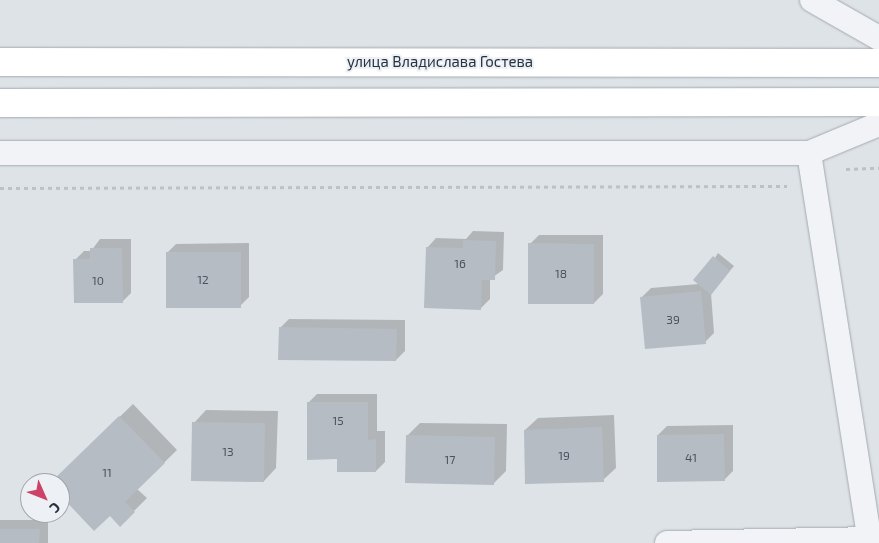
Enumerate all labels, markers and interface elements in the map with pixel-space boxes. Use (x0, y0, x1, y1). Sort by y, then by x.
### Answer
street label: улица Владислава Гостева (347, 53, 533, 71)
house number: 16 (454, 257, 466, 271)
house number: 18 (555, 267, 567, 281)
house number: 12 (197, 273, 209, 287)
house number: 10 (92, 274, 104, 288)
house number: 39 (666, 313, 680, 327)
house number: 15 (332, 414, 344, 428)
house number: 13 (222, 445, 234, 459)
house number: 19 (558, 449, 570, 463)
house number: 41 (685, 451, 697, 465)
house number: 17 (445, 453, 455, 467)
house number: 11 (102, 466, 112, 480)
north arrow (20, 473, 70, 523)
text: С (46, 499, 64, 517)

